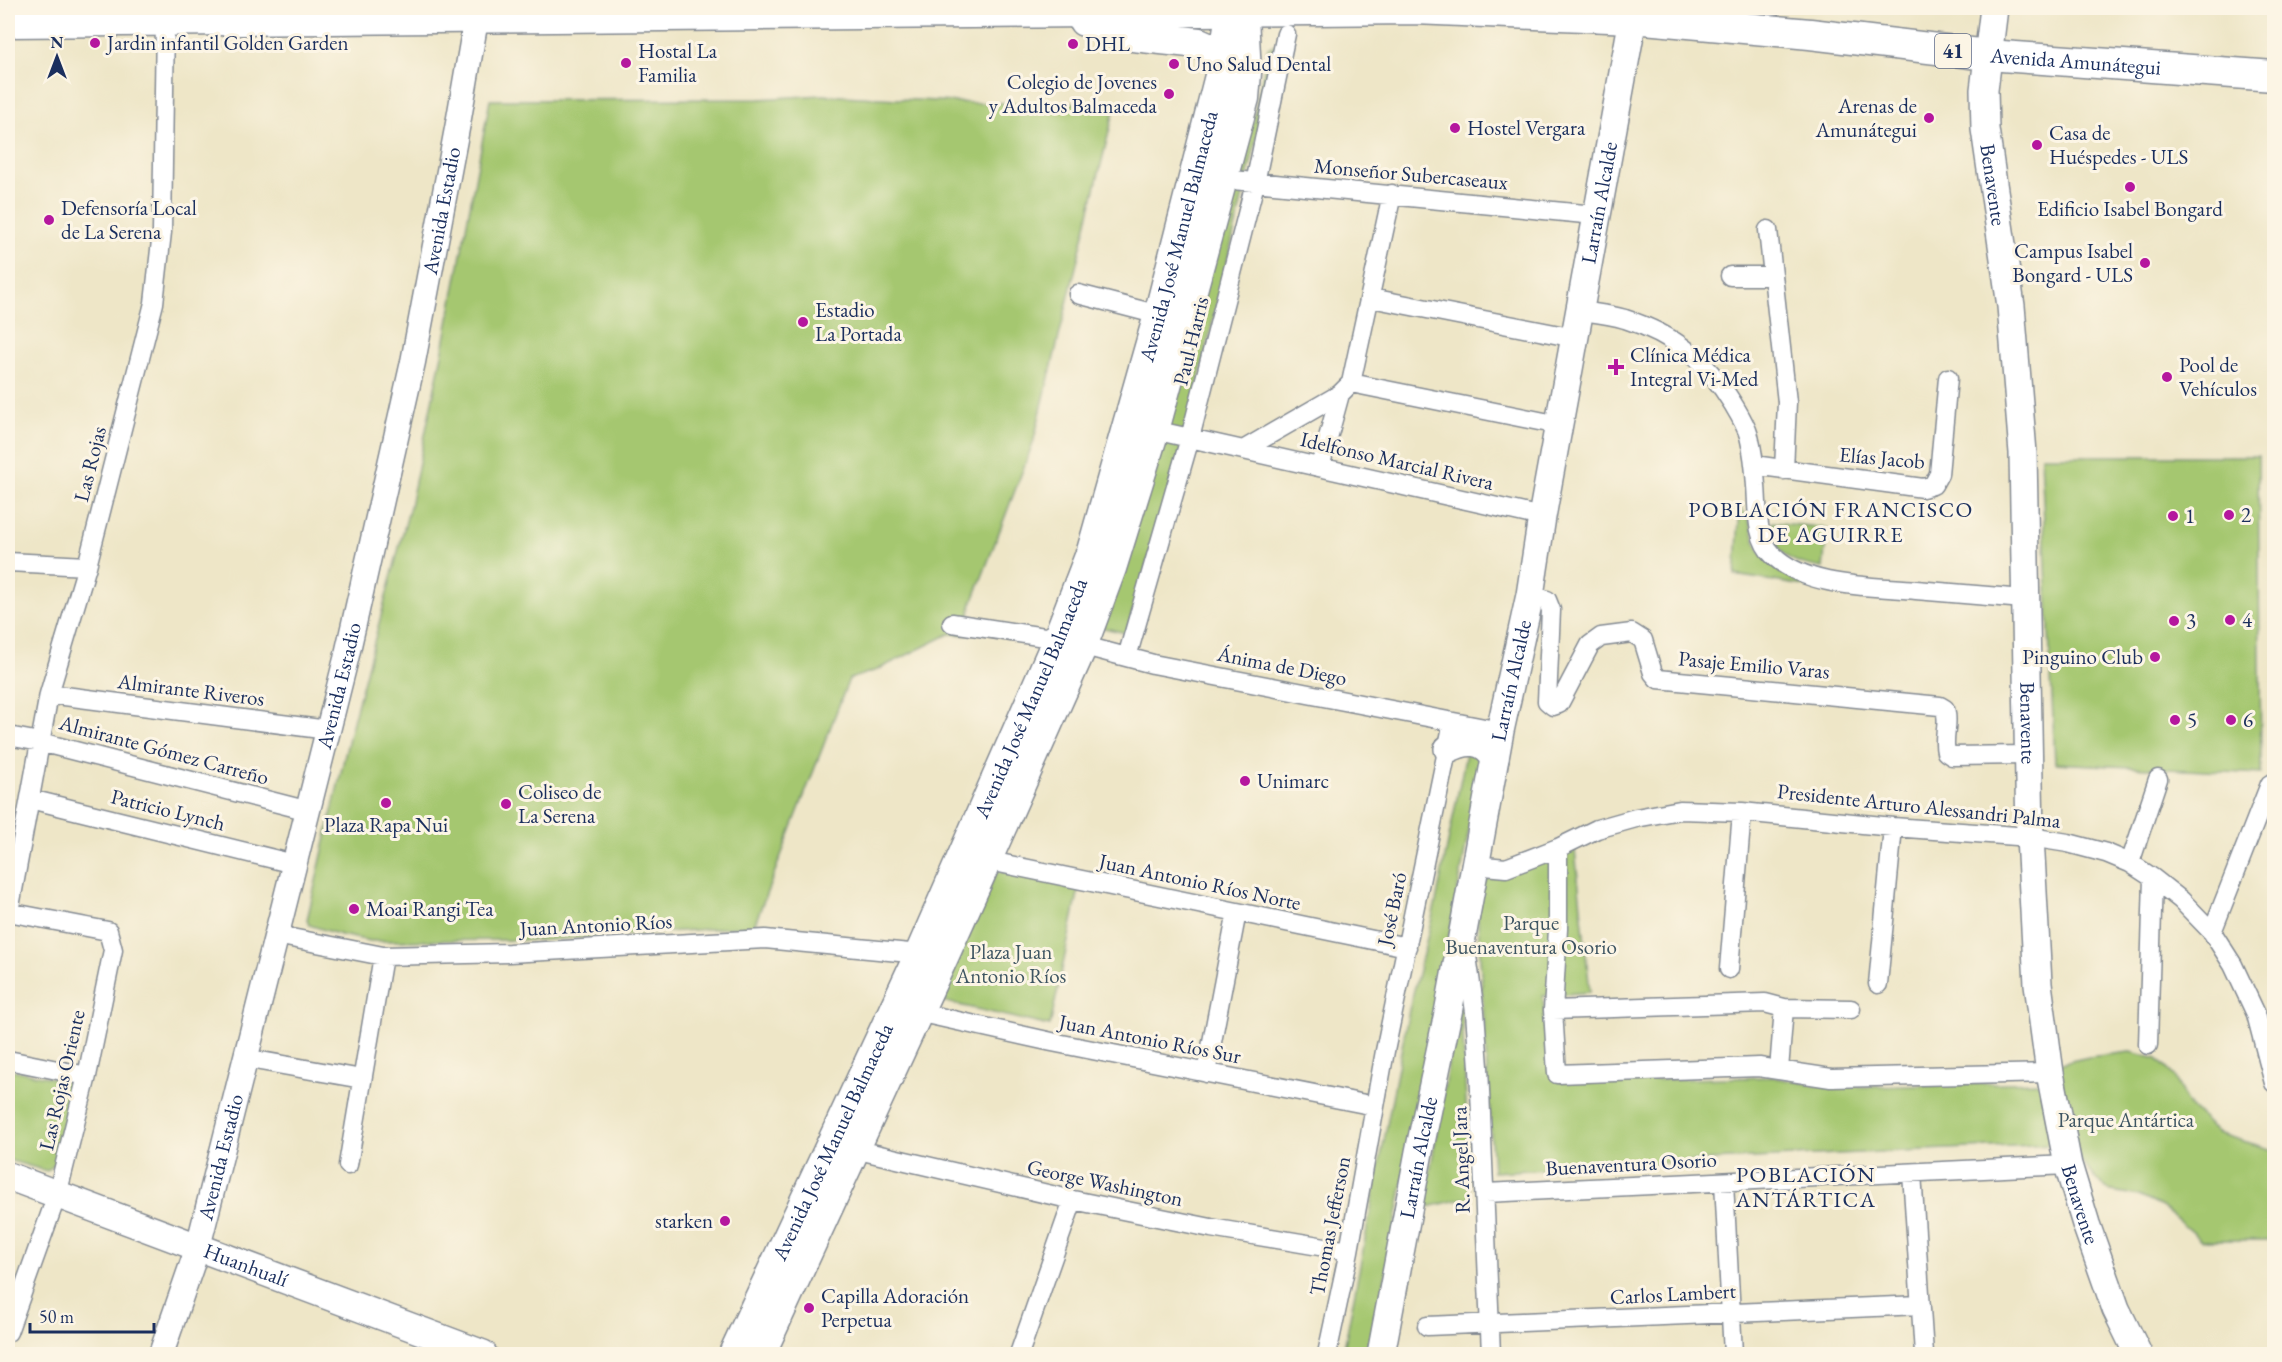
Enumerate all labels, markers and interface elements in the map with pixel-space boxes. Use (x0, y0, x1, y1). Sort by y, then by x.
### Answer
north arrow (27, 27, 87, 87)
place label: Jardin infantil Golden Garden (105, 29, 349, 56)
place label: DHL (1085, 30, 1131, 57)
text: N (51, 32, 64, 53)
road number: 41 (1935, 34, 1971, 68)
marker: Jardin infantil Golden Garden (88, 36, 102, 50)
place label: Hostal La Familia (638, 37, 718, 88)
marker: DHL (1066, 37, 1080, 51)
street label: Avenida Amunátegui (1988, 41, 2162, 81)
place label: Uno Salud Dental (1186, 50, 1331, 77)
marker: Hostal La Familia (619, 56, 633, 70)
marker: Uno Salud Dental (1167, 57, 1181, 71)
place label: Colegio de Jovenes y Adultos Balmaceda (989, 68, 1158, 119)
marker: Colegio de Jovenes y Adultos Balmaceda (1162, 87, 1176, 101)
place label: Arenas de Amunátegui (1814, 92, 1917, 143)
street label: Avenida José Manuel Balmaceda (1132, 107, 1224, 366)
marker: Arenas de Amunátegui (1922, 111, 1936, 125)
place label: Hostel Vergara (1467, 114, 1586, 141)
place label: Casa de Huéspedes - ULS (2049, 119, 2188, 170)
marker: Hostel Vergara (1448, 121, 1462, 135)
marker: Casa de Huéspedes - ULS (2030, 138, 2044, 152)
street label: Larraín Alcalde (1574, 139, 1623, 266)
street label: Benavente (1974, 142, 2013, 227)
street label: Avenida Estadio (416, 145, 466, 278)
street label: Monseñor Subercaseaux (1313, 152, 1509, 195)
marker: Edificio Isabel Bongard (2123, 180, 2137, 194)
place label: Defensoría Local de La Serena (61, 194, 197, 245)
place label: Edificio Isabel Bongard (2037, 195, 2223, 222)
marker: Defensoría Local de La Serena (42, 213, 56, 227)
place label: Campus Isabel Bongard - ULS (2012, 237, 2133, 288)
marker: Campus Isabel Bongard - ULS (2138, 256, 2152, 270)
street label: Paul Harris (1166, 293, 1215, 388)
place label: Estadio La Portada (815, 296, 902, 347)
marker: Estadio La Portada (796, 315, 810, 329)
place label: Clínica Médica Integral Vi-Med (1630, 341, 1759, 392)
place label: Pool de Vehículos (2179, 351, 2257, 402)
marker: Clínica Médica Integral Vi-Med (1607, 358, 1625, 376)
marker: Pool de Vehículos (2160, 370, 2174, 384)
street label: Las Rojas (67, 423, 112, 504)
street label: Idelfonso Marcial Rivera (1298, 425, 1497, 496)
street label: Elías Jacob (1838, 440, 1926, 475)
district label: POBLACIÓN FRANCISCO DE AGUIRRE (1688, 495, 1974, 549)
place label: 2 (2241, 501, 2251, 528)
place label: 1 (2185, 502, 2195, 529)
marker: 2 (2222, 508, 2236, 522)
marker: 1 (2166, 509, 2180, 523)
street label: Avenida José Manuel Balmaceda (967, 574, 1093, 823)
place label: 4 (2242, 606, 2253, 633)
place label: 3 (2186, 607, 2196, 634)
marker: 4 (2223, 613, 2237, 627)
marker: 3 (2167, 614, 2181, 628)
street label: Larraín Alcalde (1484, 617, 1537, 743)
street label: Avenida Estadio (310, 620, 367, 753)
street label: Ánima de Diego (1214, 640, 1349, 691)
place label: Pinguino Club (2022, 643, 2143, 670)
street label: Pasaje Emilio Varas (1677, 644, 1831, 685)
marker: Pinguino Club (2148, 650, 2162, 664)
street label: Almirante Riveros (115, 667, 266, 712)
street label: Benavente (2014, 682, 2043, 764)
place label: 5 (2187, 706, 2197, 733)
place label: 6 (2243, 706, 2253, 733)
street label: Almirante Gómez Carreño (55, 708, 272, 790)
marker: 5 (2168, 713, 2182, 727)
marker: 6 (2224, 713, 2238, 727)
place label: Unimarc (1257, 767, 1329, 794)
marker: Unimarc (1238, 774, 1252, 788)
street label: Presidente Arturo Alessandri Palma (1776, 777, 2063, 834)
place label: Coliseo de La Serena (518, 778, 601, 829)
street label: Patricio Lynch (108, 782, 228, 837)
marker: Plaza Rapa Nui (379, 796, 393, 810)
marker: Coliseo de La Serena (499, 797, 513, 811)
place label: Plaza Rapa Nui (324, 811, 448, 838)
street label: Juan Antonio Ríos Norte (1095, 847, 1303, 916)
street label: José Baró (1370, 869, 1412, 950)
place label: Moai Rangi Tea (366, 895, 494, 922)
marker: Moai Rangi Tea (347, 902, 361, 916)
street label: Juan Antonio Ríos (517, 907, 673, 942)
park label: Parque Buenaventura Osorio (1445, 909, 1617, 960)
park label: Plaza Juan Antonio Ríos (955, 938, 1067, 989)
street label: Las Rojas Oriente (32, 1007, 91, 1153)
street label: Juan Antonio Ríos Sur (1055, 1007, 1243, 1069)
street label: Avenida José Manuel Balmaceda (765, 1018, 899, 1265)
street label: Avenida Estadio (191, 1091, 249, 1224)
street label: Larraín Alcalde (1393, 1094, 1443, 1221)
street label: R. Angel Jara (1445, 1105, 1476, 1214)
park label: Parque Antártica (2058, 1106, 2195, 1133)
street label: Buenaventura Osorio (1545, 1146, 1717, 1181)
street label: George Washington (1025, 1153, 1186, 1212)
street label: Thomas Jefferson (1303, 1154, 1356, 1298)
district label: POBLACIÓN ANTÁRTICA (1735, 1160, 1876, 1214)
street label: Benavente (2056, 1161, 2106, 1248)
place label: starken (655, 1207, 713, 1234)
marker: starken (718, 1214, 732, 1228)
street label: Huanhualí (200, 1237, 293, 1293)
street label: Carlos Lambert (1609, 1277, 1737, 1310)
place label: Capilla Adoración Perpetua (821, 1282, 969, 1333)
scale bar (30, 1296, 154, 1334)
marker: Capilla Adoración Perpetua (802, 1301, 816, 1315)
text: 50 m (39, 1305, 74, 1328)

